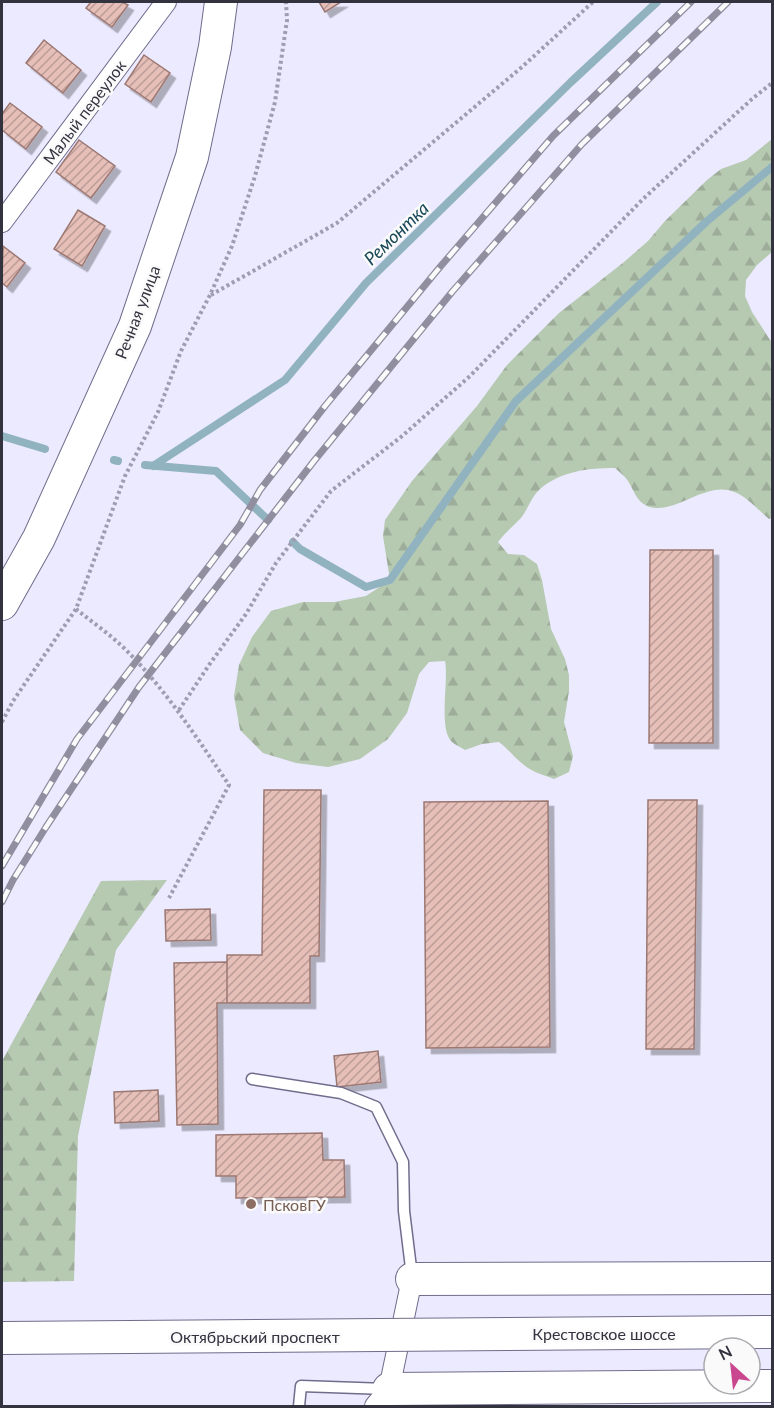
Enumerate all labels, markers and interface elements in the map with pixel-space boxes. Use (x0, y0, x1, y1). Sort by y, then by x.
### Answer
street label: Малый переулок (39, 56, 130, 168)
water label: Ремонтка (359, 197, 433, 269)
street label: Речная улица (110, 263, 164, 361)
place label: ПсковГУ (263, 1195, 327, 1214)
marker: ПсковГУ (244, 1197, 258, 1211)
street label: Крестовское шоссе (532, 1324, 676, 1343)
street label: Октябрьский проспект (170, 1327, 340, 1346)
north arrow (702, 1336, 762, 1396)
text: N (715, 1341, 735, 1363)

